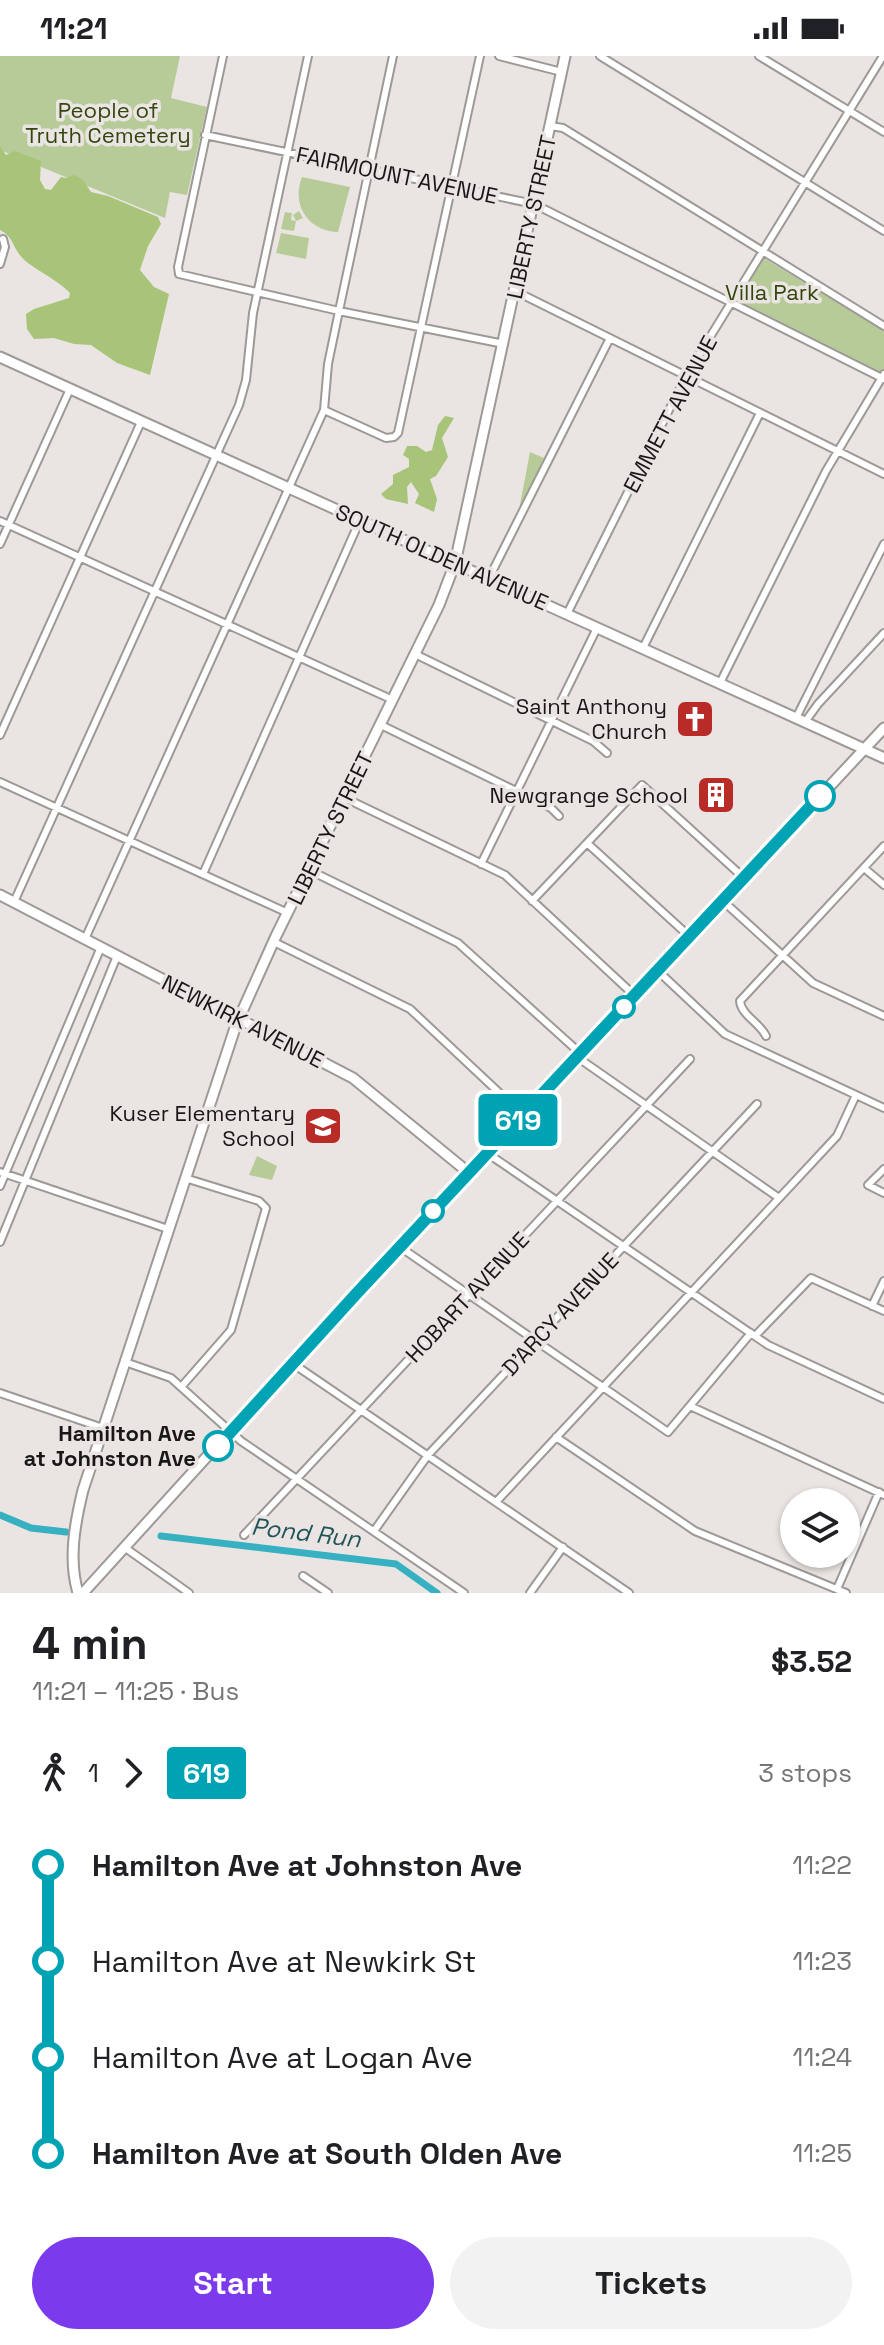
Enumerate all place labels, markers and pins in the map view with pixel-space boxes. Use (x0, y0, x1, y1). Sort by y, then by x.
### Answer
place label: Saint Anthony Church (516, 692, 667, 745)
church icon: Saint Anthony Church (674, 698, 716, 740)
building icon: Newgrange School (695, 774, 737, 816)
place label: Newgrange School (489, 781, 688, 809)
unlabelled marker (805, 781, 835, 811)
unlabelled marker (613, 996, 635, 1018)
place label: Kuser Elementary School (109, 1099, 295, 1152)
school or university icon: Kuser Elementary School (302, 1105, 344, 1147)
unlabelled marker (422, 1200, 444, 1222)
place label: Hamilton Ave at Johnston Ave (24, 1419, 196, 1472)
marker: Hamilton Ave at Johnston Ave (203, 1431, 233, 1461)

